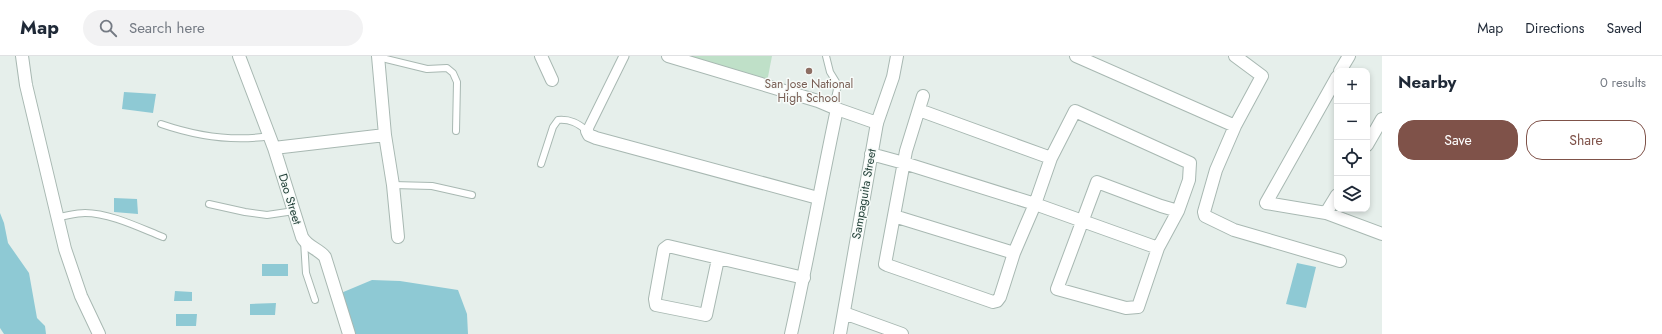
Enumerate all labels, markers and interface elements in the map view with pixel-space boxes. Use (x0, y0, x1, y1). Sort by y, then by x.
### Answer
search box (83, 10, 363, 46)
text: Map (20, 14, 59, 41)
icon: search (97, 17, 119, 39)
text: Search here (129, 17, 205, 39)
text: Map (1477, 18, 1503, 38)
text: Directions (1525, 18, 1585, 38)
text: Saved (1607, 18, 1642, 38)
marker: San Jose National High School (804, 66, 814, 76)
map controls (1334, 68, 1370, 212)
button: + (1334, 68, 1370, 104)
text: Nearby (1398, 70, 1456, 94)
text: 0 results (1600, 73, 1646, 92)
place label: San Jose National High School (765, 75, 853, 107)
button: − (1334, 104, 1370, 140)
button: Save (1398, 120, 1518, 160)
button: Share (1526, 120, 1646, 160)
button: locate (1334, 140, 1370, 176)
street label: Sampaguita Street (847, 147, 881, 241)
street label: Dao Street (274, 171, 306, 227)
button: layers (1334, 176, 1370, 212)

